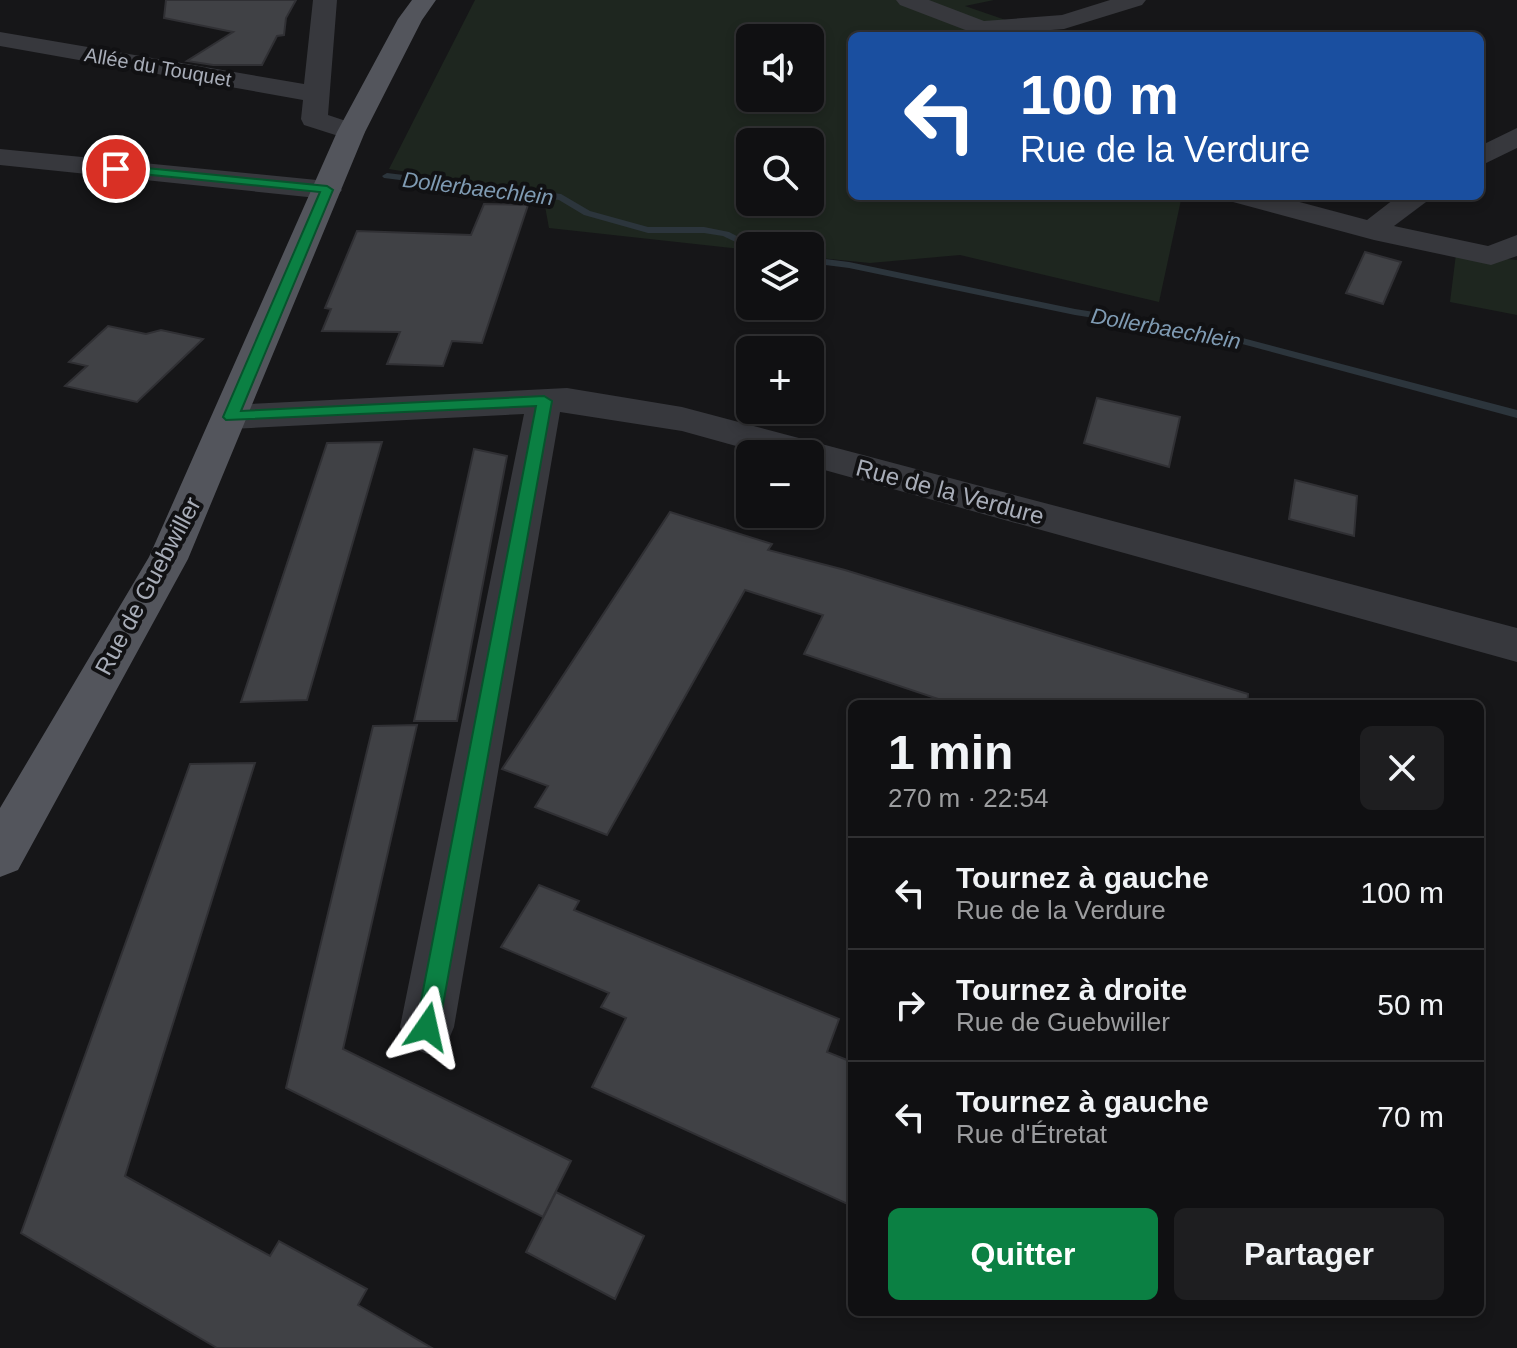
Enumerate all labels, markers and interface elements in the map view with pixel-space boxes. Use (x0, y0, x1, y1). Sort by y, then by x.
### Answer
map controls (736, 24, 824, 528)
button: sound (736, 24, 824, 112)
street label: Allée du Touquet (83, 43, 234, 91)
text: 100 m (1020, 63, 1179, 126)
icon: left (888, 64, 992, 168)
button: search (736, 128, 824, 216)
text: Rue de la Verdure (1020, 129, 1310, 170)
pin (82, 135, 150, 203)
icon: arrive (94, 147, 138, 191)
water label: Dollerbaechlein (401, 167, 555, 210)
button: layers (736, 232, 824, 320)
water label: Dollerbaechlein (1089, 303, 1243, 354)
button: + (736, 336, 824, 424)
button: − (736, 440, 824, 528)
street label: Rue de la Verdure (853, 453, 1047, 530)
street label: Rue de Guebwiller (89, 492, 206, 679)
text: 1 min (888, 726, 1013, 779)
button: close (1360, 726, 1444, 810)
text: 270 m · 22:54 (888, 783, 1048, 813)
text: Tournez à gauche (956, 861, 1209, 894)
icon: left (888, 871, 932, 915)
text: 100 m (1361, 876, 1444, 909)
text: Rue de la Verdure (956, 895, 1166, 925)
text: Tournez à droite (956, 973, 1187, 1006)
icon: right (888, 983, 932, 1027)
position arrow (385, 985, 469, 1069)
text: 50 m (1377, 988, 1444, 1021)
text: Rue de Guebwiller (956, 1007, 1170, 1037)
text: Tournez à gauche (956, 1085, 1209, 1118)
icon: left (888, 1095, 932, 1139)
text: 70 m (1377, 1100, 1444, 1133)
text: Rue d'Étretat (956, 1119, 1107, 1149)
button: Quitter (888, 1208, 1158, 1300)
button: Partager (1174, 1208, 1444, 1300)

